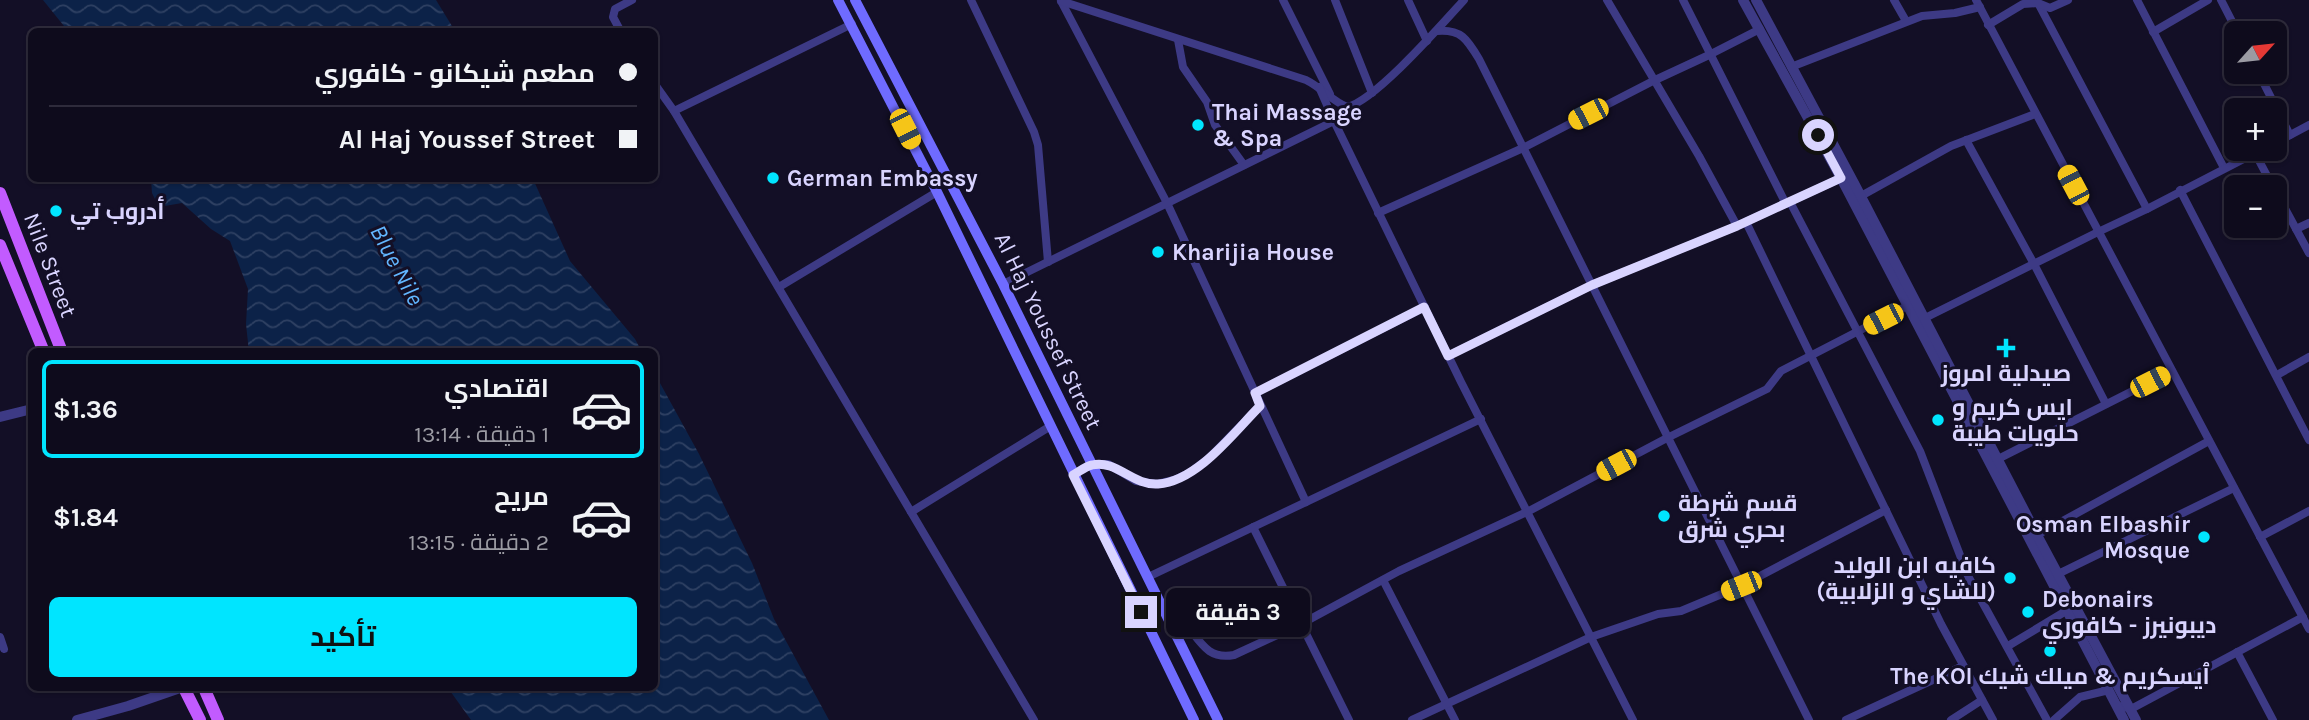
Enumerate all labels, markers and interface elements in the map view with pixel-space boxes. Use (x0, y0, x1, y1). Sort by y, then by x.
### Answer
north arrow (2224, 21, 2287, 84)
map controls (2224, 21, 2287, 238)
text: مطعم شيكانو - كافوري (315, 58, 595, 89)
car (1565, 95, 1612, 133)
button: + (2224, 98, 2287, 161)
place label: Thai Massage & Spa (1212, 99, 1362, 152)
car (887, 106, 924, 152)
marker: Thai Massage & Spa (1190, 117, 1206, 133)
route start (1802, 119, 1834, 151)
text: Al Haj Youssef Street (339, 124, 595, 155)
car (2054, 162, 2093, 208)
place label: German Embassy (787, 165, 978, 192)
marker: German Embassy (765, 170, 781, 186)
button: − (2224, 175, 2287, 238)
place label: أدروب تي (70, 196, 164, 230)
marker: أدروب تي (48, 203, 64, 219)
street label: Nile Street (18, 209, 82, 321)
water label: Blue Nile (364, 220, 430, 310)
street label: Al Haj Youssef Street (989, 228, 1108, 434)
place label: Kharijia House (1172, 239, 1334, 266)
marker: Kharijia House (1150, 244, 1166, 260)
car (1860, 300, 1907, 338)
marker: صيدلية امروز (1998, 340, 2014, 356)
place label: صيدلية امروز (1940, 360, 2071, 387)
car (2127, 363, 2174, 401)
text: اقتصادي (444, 373, 549, 404)
icon: car (570, 378, 633, 441)
text: $1.36 (53, 394, 118, 425)
place label: ايس كريم و حلويات طيبة (1952, 394, 2079, 447)
marker: ايس كريم و حلويات طيبة (1930, 412, 1946, 428)
text: 1 دقيقة · 13:14 (414, 421, 549, 448)
car (1593, 446, 1640, 484)
text: مريح (494, 481, 549, 512)
icon: car (570, 486, 633, 549)
place label: قسم شرطة بحري شرق (1678, 490, 1798, 548)
text: $1.84 (53, 502, 118, 533)
marker: قسم شرطة بحري شرق (1656, 508, 1672, 524)
place label: Osman Elbashir Mosque (2016, 511, 2190, 564)
text: 2 دقيقة · 13:15 (408, 529, 549, 556)
marker: Osman Elbashir Mosque (2196, 529, 2212, 545)
place label: كافيه ابن الوليد (للشاي و الزلابية) (1816, 552, 1996, 610)
car (1718, 568, 1765, 604)
marker: كافيه ابن الوليد (للشاي و الزلابية) (2002, 570, 2018, 586)
place label: Debonairs ديبونيرز - كافوري (2042, 586, 2216, 644)
callout: 3 دقيقة (1166, 588, 1309, 636)
route end (1125, 596, 1157, 628)
button: تأكيد (49, 597, 637, 677)
text: 3 دقيقة (1195, 599, 1281, 626)
marker: Debonairs ديبونيرز - كافوري (2020, 604, 2036, 620)
marker: The KOI ٱيسكريم & ميلك شيك (2042, 643, 2058, 659)
place label: The KOI ٱيسكريم & ميلك شيك (1890, 661, 2210, 692)

